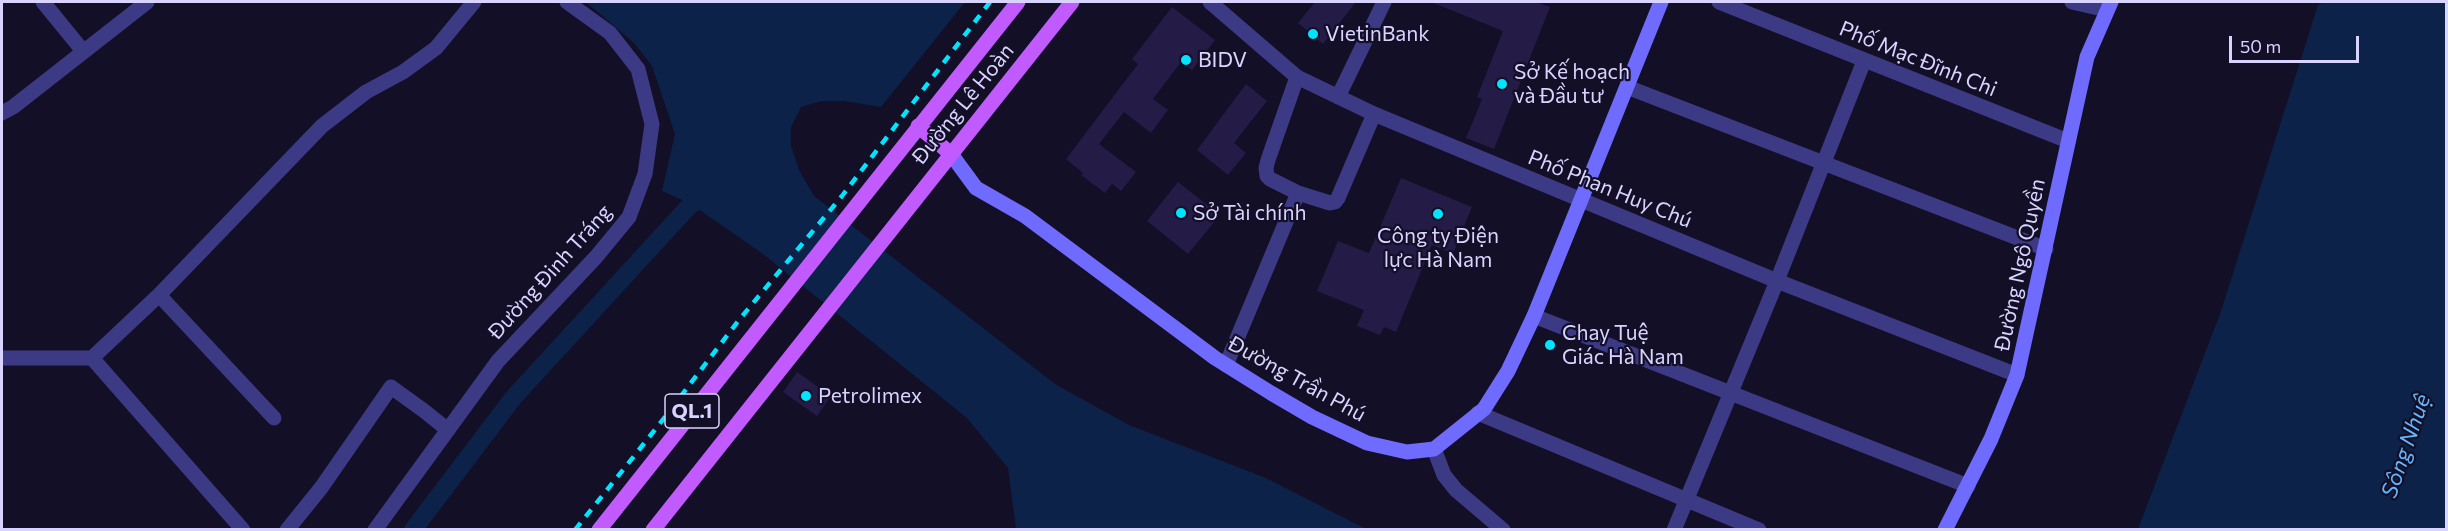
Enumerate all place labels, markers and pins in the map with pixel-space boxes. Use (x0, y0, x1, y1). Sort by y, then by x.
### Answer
place label: VietinBank (1325, 21, 1430, 47)
marker: VietinBank (1306, 27, 1320, 41)
place label: BIDV (1198, 47, 1247, 73)
marker: BIDV (1179, 53, 1193, 67)
place label: Sở Kế hoạch và Đầu tư (1514, 59, 1630, 109)
marker: Sở Kế hoạch và Đầu tư (1495, 77, 1509, 91)
place label: Sở Tài chính (1193, 200, 1307, 226)
marker: Sở Tài chính (1174, 206, 1188, 220)
marker: Công ty Điện lực Hà Nam (1431, 207, 1445, 221)
place label: Công ty Điện lực Hà Nam (1377, 223, 1499, 273)
place label: Chay Tuệ Giác Hà Nam (1562, 320, 1684, 370)
marker: Chay Tuệ Giác Hà Nam (1543, 338, 1557, 352)
place label: Petrolimex (818, 383, 922, 409)
marker: Petrolimex (799, 389, 813, 403)

